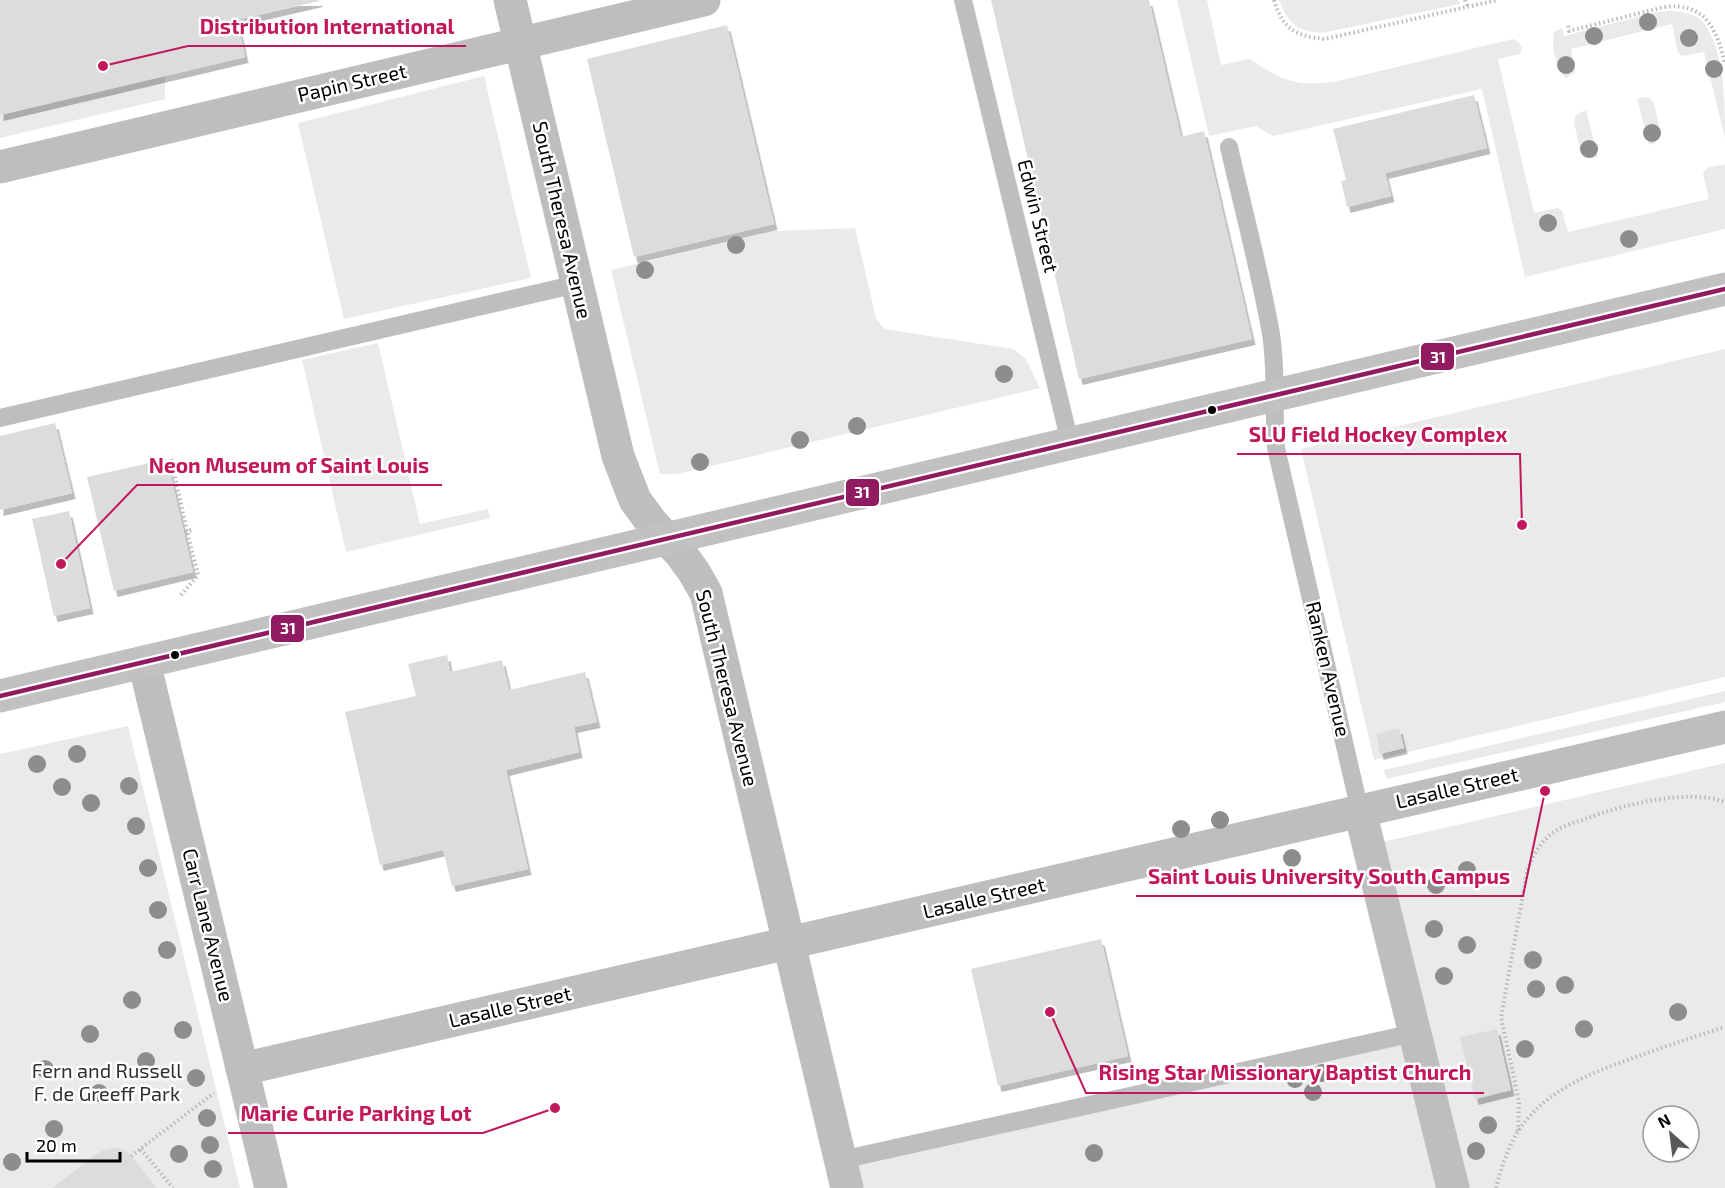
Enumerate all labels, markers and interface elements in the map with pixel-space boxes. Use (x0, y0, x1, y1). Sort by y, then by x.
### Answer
callout: Distribution International (188, 7, 466, 46)
text: Distribution International (200, 13, 454, 38)
street label: Papin Street (295, 58, 409, 106)
street label: South Theresa Avenue (529, 119, 597, 321)
street label: Edwin Street (1013, 157, 1065, 275)
line badge: 31 (1420, 342, 1455, 371)
text: 31 (1430, 347, 1446, 366)
unlabelled marker (1206, 404, 1218, 416)
callout: SLU Field Hockey Complex (1237, 415, 1520, 454)
text: SLU Field Hockey Complex (1249, 421, 1507, 447)
callout: Neon Museum of Saint Louis (137, 446, 442, 485)
text: Neon Museum of Saint Louis (149, 452, 429, 477)
line badge: 31 (845, 478, 880, 507)
text: 31 (854, 482, 870, 501)
street label: South Theresa Avenue (692, 587, 764, 789)
street label: Ranken Avenue (1302, 599, 1356, 739)
line badge: 31 (270, 614, 305, 643)
text: 31 (280, 618, 296, 637)
unlabelled marker (169, 649, 181, 661)
street label: Lasalle Street (1393, 761, 1521, 813)
street label: Carr Lane Avenue (178, 846, 240, 1004)
callout: Saint Louis University South Campus (1136, 857, 1523, 896)
text: Saint Louis University South Campus (1148, 863, 1510, 889)
street label: Lasalle Street (920, 871, 1048, 923)
street label: Lasalle Street (446, 980, 574, 1032)
callout: Rising Star Missionary Baptist Church (1086, 1054, 1484, 1093)
park label: Fern and Russell F. de Greeff Park (32, 1058, 182, 1105)
text: Rising Star Missionary Baptist Church (1099, 1059, 1471, 1085)
callout: Marie Curie Parking Lot (228, 1094, 483, 1133)
text: Marie Curie Parking Lot (240, 1100, 472, 1125)
north arrow (1641, 1104, 1701, 1164)
text: N (1654, 1109, 1673, 1131)
scale bar (27, 1125, 120, 1163)
text: 20 m (36, 1134, 77, 1156)

